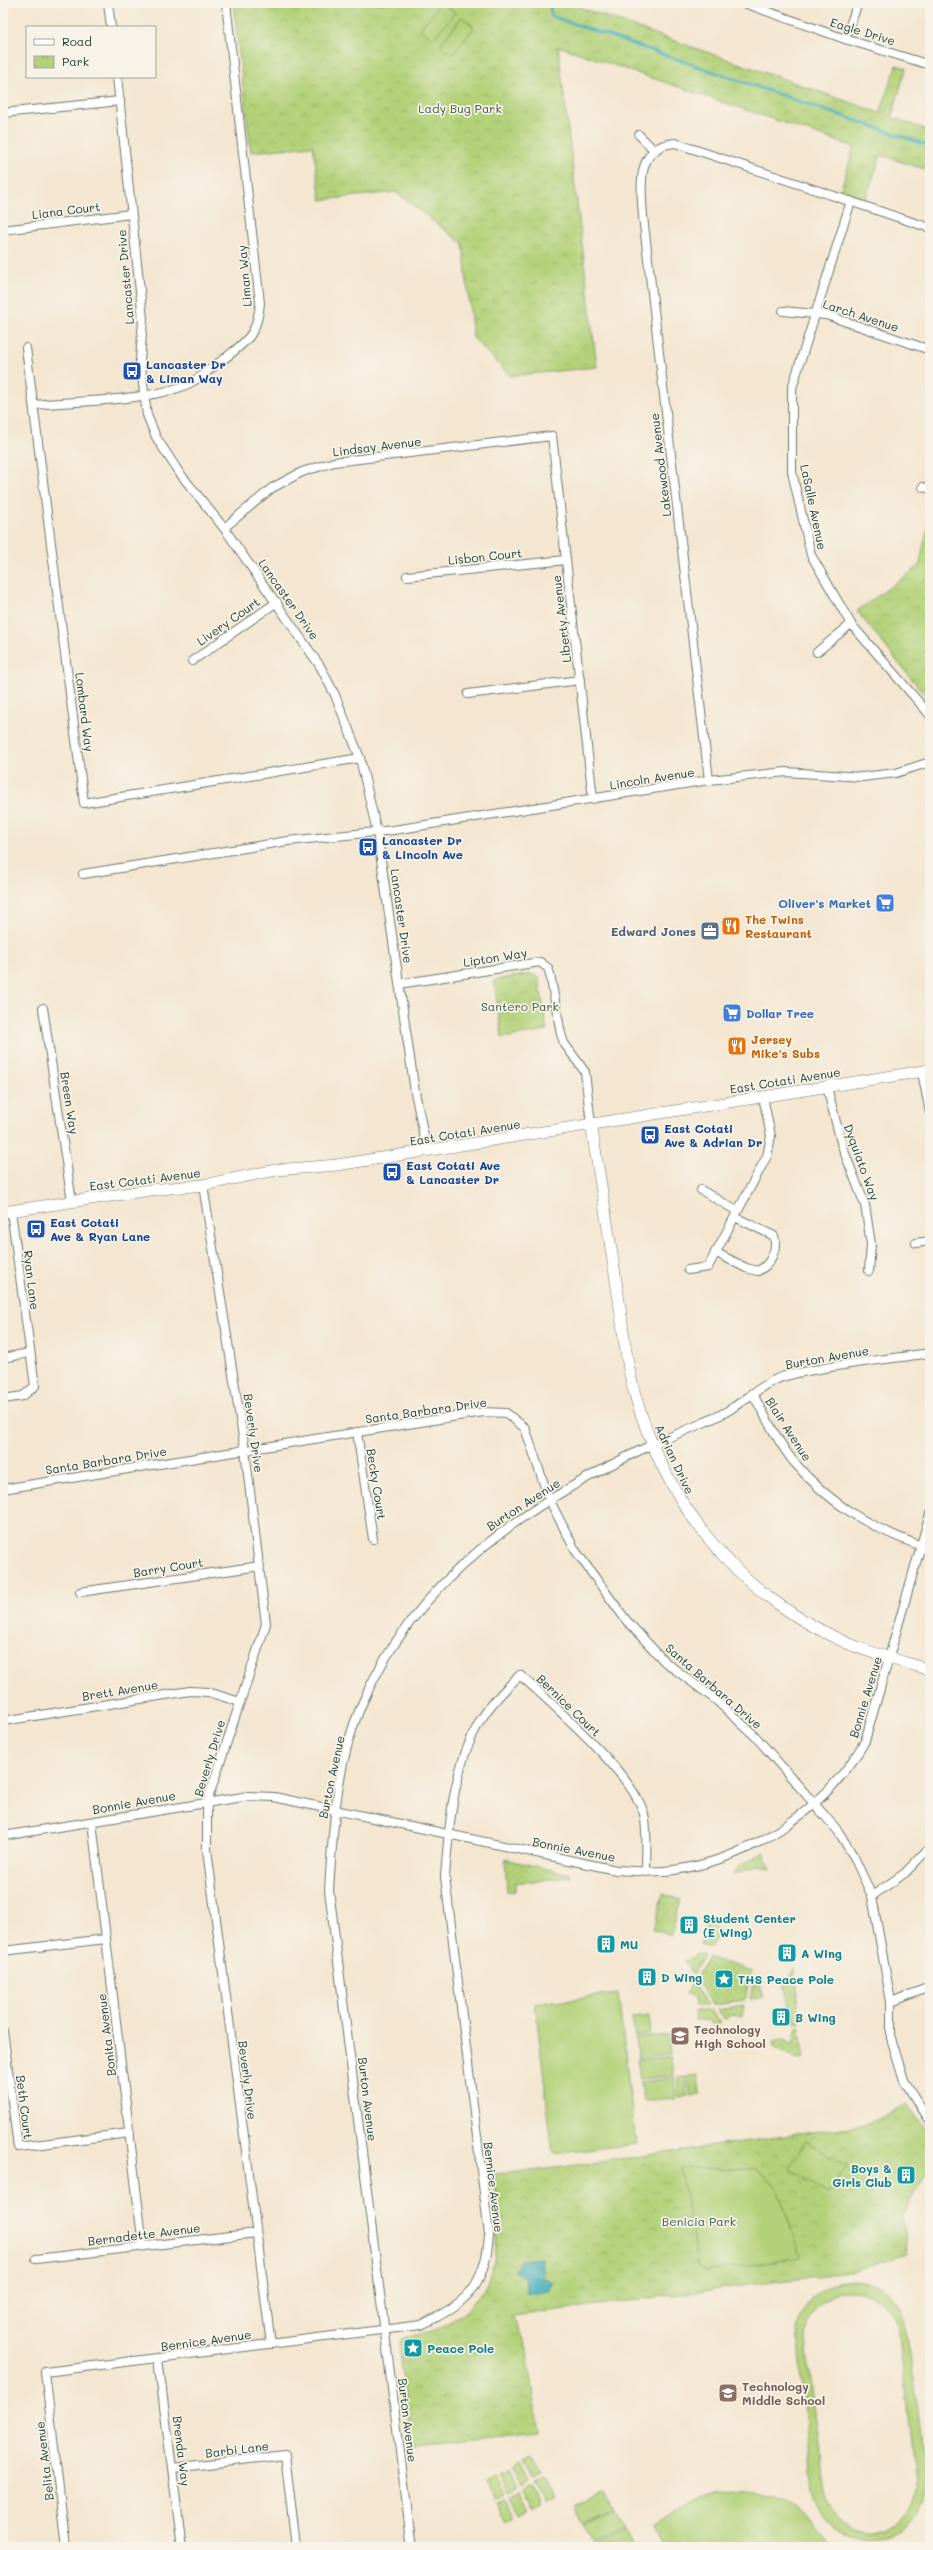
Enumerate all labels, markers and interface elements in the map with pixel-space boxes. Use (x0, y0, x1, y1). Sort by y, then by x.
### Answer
street label: Eagle Drive (828, 14, 898, 48)
legend (26, 26, 156, 78)
text: Road (62, 33, 92, 49)
text: Park (62, 53, 89, 69)
park label: Lady Bug Park (418, 100, 502, 116)
street label: Liana Court (31, 198, 101, 222)
street label: Lancaster Drive (113, 229, 137, 325)
street label: Liman Way (233, 245, 255, 307)
street label: Larch Avenue (821, 295, 901, 335)
place label: Lancaster Dr & Liman Way (146, 356, 226, 386)
bus stop icon: Lancaster Dr & Liman Way (121, 360, 143, 382)
street label: Lakewood Avenue (646, 412, 674, 518)
street label: Lindsay Avenue (332, 433, 422, 459)
street label: LaSalle Avenue (797, 463, 831, 551)
street label: Lisbon Court (447, 544, 523, 568)
street label: Lancaster Drive (255, 555, 323, 643)
street label: Liberty Avenue (548, 574, 574, 664)
street label: Livery Court (193, 593, 263, 649)
street label: Lombard Way (72, 671, 98, 753)
street label: Lincoln Avenue (608, 763, 696, 793)
place label: Lancaster Dr & Lincoln Ave (382, 832, 463, 862)
bus stop icon: Lancaster Dr & Lincoln Ave (357, 836, 379, 858)
street label: Lancaster Drive (387, 868, 417, 964)
supermarket icon: Oliver's Market (874, 892, 896, 914)
place label: Oliver's Market (778, 895, 871, 911)
place label: The Twins Restaurant (745, 911, 812, 941)
restaurant icon: The Twins Restaurant (720, 915, 742, 937)
office icon: Edward Jones (699, 920, 721, 942)
place label: Edward Jones (611, 923, 696, 939)
street label: Lipton Way (462, 944, 528, 970)
park label: Santero Park (481, 998, 559, 1014)
supermarket icon: Dollar Tree (721, 1002, 743, 1024)
place label: Dollar Tree (746, 1005, 814, 1021)
place label: Jersey Mike's Subs (751, 1031, 820, 1061)
restaurant icon: Jersey Mike's Subs (726, 1035, 748, 1057)
street label: East Cotati Avenue (728, 1063, 842, 1097)
street label: Breen Way (57, 1071, 83, 1135)
street label: East Cotati Avenue (408, 1115, 522, 1149)
place label: East Cotati Ave & Adrian Dr (664, 1120, 762, 1150)
street label: Dyquiato Way (841, 1121, 883, 1203)
bus stop icon: East Cotati Ave & Adrian Dr (639, 1124, 661, 1146)
place label: East Cotati Ave & Lancaster Dr (406, 1157, 500, 1187)
bus stop icon: East Cotati Ave & Lancaster Dr (381, 1161, 403, 1183)
street label: East Cotati Avenue (88, 1164, 202, 1194)
place label: East Cotati Ave & Ryan Lane (50, 1214, 150, 1244)
bus stop icon: East Cotati Ave & Ryan Lane (25, 1218, 47, 1240)
street label: Ryan Lane (20, 1249, 44, 1311)
street label: Burton Avenue (784, 1342, 870, 1372)
street label: Beverly Drive (241, 1393, 267, 1473)
street label: Santa Barbara Drive (364, 1394, 488, 1426)
street label: Blair Avenue (762, 1394, 816, 1464)
street label: Adrian Drive (652, 1421, 698, 1497)
street label: Santa Barbara Drive (44, 1443, 168, 1477)
street label: Becky Court (363, 1447, 391, 1521)
street label: Burton Avenue (483, 1474, 563, 1534)
street label: Barry Court (132, 1554, 204, 1580)
street label: Santa Barbara Drive (662, 1640, 766, 1732)
street label: Bonnie Avenue (845, 1654, 885, 1740)
street label: Bernice Court (534, 1670, 604, 1740)
street label: Brett Avenue (81, 1676, 159, 1704)
street label: Beverly Drive (190, 1718, 228, 1798)
street label: Burton Avenue (314, 1734, 348, 1820)
street label: Bonnie Avenue (91, 1787, 177, 1817)
street label: Bonnie Avenue (531, 1833, 617, 1865)
place label: Student Center (E Wing) (703, 1910, 796, 1940)
building icon: Student Center (E Wing) (678, 1914, 700, 1936)
building icon: MU (595, 1933, 617, 1955)
place label: MU (620, 1936, 638, 1952)
building icon: A Wing (776, 1942, 798, 1964)
place label: A Wing (801, 1945, 842, 1961)
building icon: D Wing (636, 1966, 658, 1988)
place icon: THS Peace Pole (713, 1968, 735, 1990)
place label: D Wing (661, 1969, 702, 1985)
place label: THS Peace Pole (738, 1971, 834, 1987)
street label: Bonita Avenue (93, 1993, 119, 2077)
building icon: B Wing (770, 2006, 792, 2028)
place label: B Wing (795, 2009, 836, 2025)
place label: Technology High School (694, 2021, 766, 2051)
school or university icon: Technology High School (669, 2025, 691, 2047)
street label: Beverly Drive (235, 2040, 261, 2120)
street label: Burton Avenue (355, 2056, 381, 2142)
street label: Beth Court (13, 2074, 37, 2140)
street label: Bernice Avenue (481, 2141, 507, 2233)
place label: Boys & Girls Club (832, 2160, 892, 2190)
building icon: Boys & Girls Club (895, 2164, 917, 2186)
park label: Benicia Park (662, 2213, 736, 2229)
street label: Bernadette Avenue (87, 2219, 201, 2249)
street label: Bernice Avenue (160, 2326, 252, 2354)
place icon: Peace Pole (402, 2337, 424, 2359)
place label: Peace Pole (427, 2340, 494, 2356)
street label: Burton Avenue (395, 2377, 421, 2463)
place label: Technology Middle School (742, 2378, 825, 2408)
school or university icon: Technology Middle School (717, 2382, 739, 2404)
street label: Brenda Way (170, 2415, 194, 2487)
street label: Belita Avenue (31, 2420, 57, 2502)
street label: Barbi Lane (204, 2437, 270, 2461)

